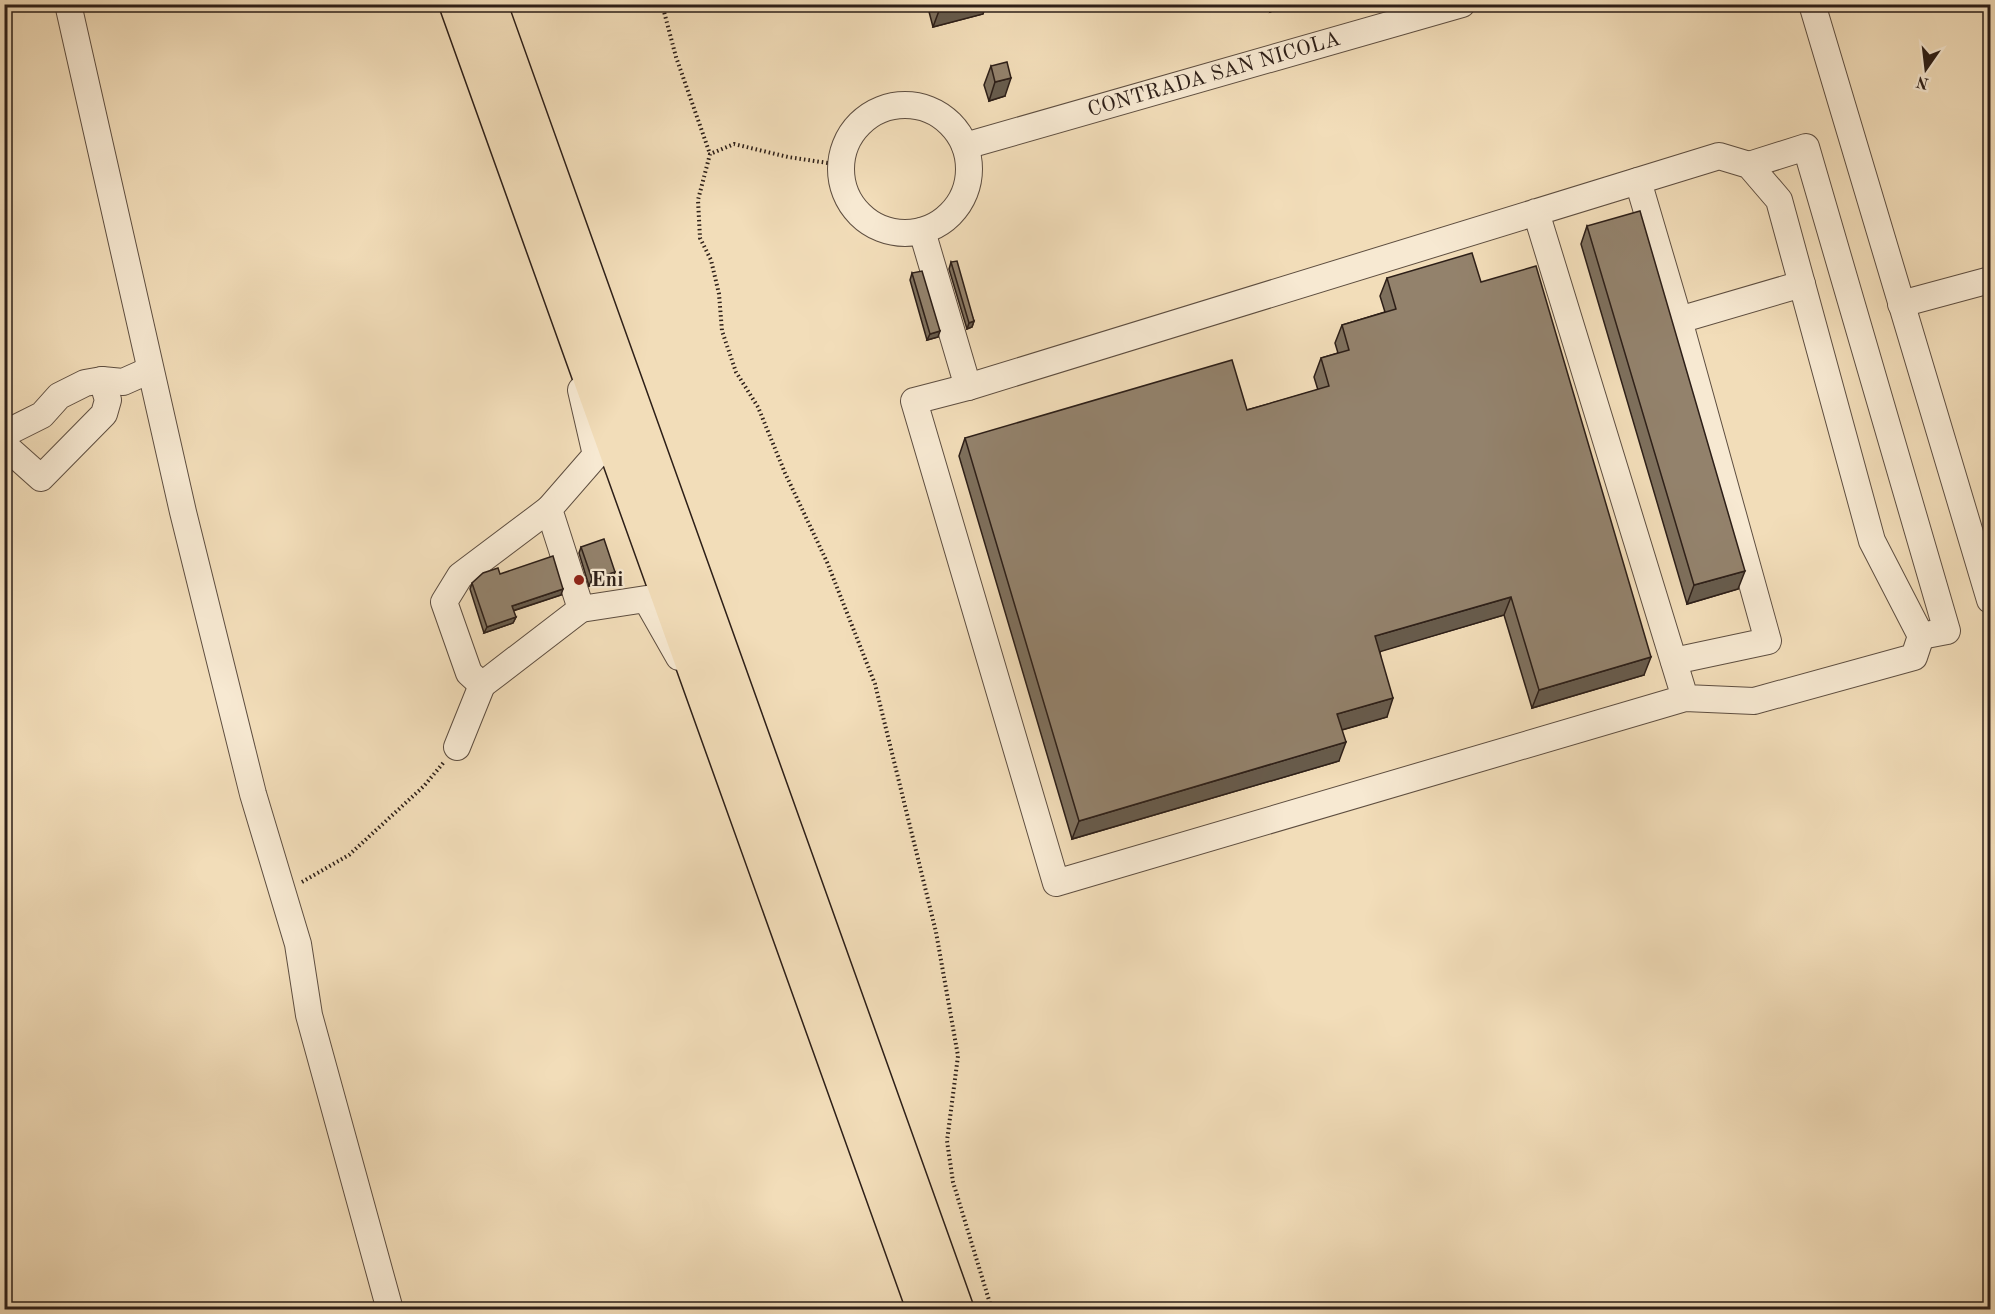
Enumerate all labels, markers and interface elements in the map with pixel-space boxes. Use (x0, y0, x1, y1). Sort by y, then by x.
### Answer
street label: CONTRADA SAN NICOLA (1085, 29, 1343, 121)
north arrow (1896, 39, 1956, 99)
text: N (1914, 72, 1931, 91)
place label: Eni (591, 570, 623, 591)
marker: Eni (572, 573, 586, 587)

